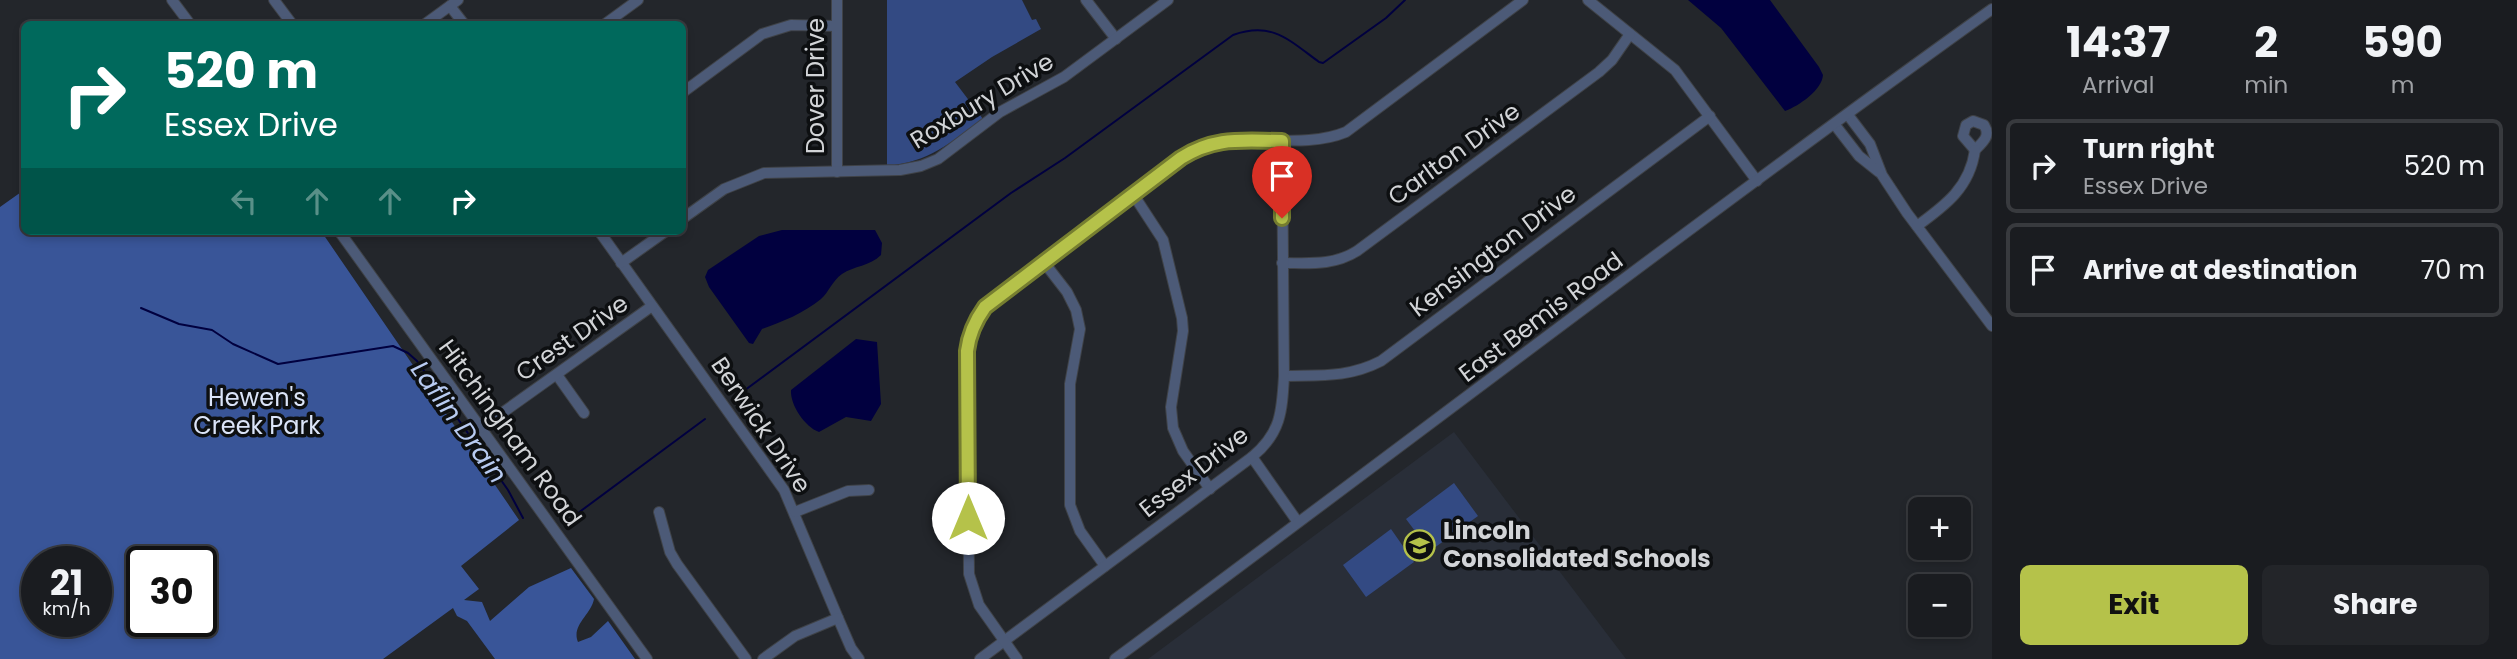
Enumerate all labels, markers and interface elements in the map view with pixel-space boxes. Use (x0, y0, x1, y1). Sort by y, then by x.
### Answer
text: 14:37 (2066, 13, 2170, 72)
text: 2 (2254, 13, 2278, 72)
text: 590 (2362, 13, 2443, 72)
street label: Dover Drive (799, 18, 832, 154)
text: 520 m (164, 37, 318, 105)
street label: Roxbury Drive (904, 45, 1060, 156)
icon: right (49, 49, 140, 140)
text: Arrival (2082, 69, 2154, 101)
text: min (2244, 69, 2288, 101)
text: m (2391, 69, 2414, 101)
street label: Carlton Drive (1381, 95, 1526, 213)
text: Essex Drive (164, 102, 338, 147)
text: Turn right (2083, 131, 2215, 167)
pin (1252, 146, 1312, 218)
icon: right (2024, 147, 2062, 185)
text: 520 m (2404, 148, 2485, 184)
icon: arrive (1263, 157, 1301, 195)
text: Essex Drive (2083, 170, 2208, 202)
street label: Kensington Drive (1403, 177, 1583, 324)
icon: left (225, 182, 263, 220)
icon: ahead (298, 182, 336, 220)
icon: ahead (371, 182, 409, 220)
icon: right (444, 182, 482, 220)
street label: East Bemis Road (1452, 244, 1630, 389)
icon: arrive (2024, 251, 2062, 289)
text: Arrive at destination (2083, 252, 2358, 288)
text: 70 m (2421, 252, 2485, 288)
street label: Crest Drive (509, 287, 635, 388)
street label: Hitchingham Road (431, 332, 590, 533)
street label: Berwick Drive (704, 350, 819, 499)
water label: Laflin Drain (402, 353, 516, 491)
park label: Hewen's Creek Park (193, 381, 321, 442)
street label: Essex Drive (1132, 418, 1255, 525)
position arrow (931, 481, 1005, 555)
map controls (1908, 497, 1971, 637)
button: + (1908, 497, 1971, 560)
place label: Lincoln Consolidated Schools (1443, 514, 1711, 575)
school or university icon: Lincoln Consolidated Schools (1403, 528, 1437, 562)
speed limit sign: 30 (126, 546, 217, 637)
text: 21 (50, 558, 83, 607)
button: Exit (2020, 565, 2248, 645)
button: Share (2262, 565, 2489, 645)
button: − (1908, 574, 1971, 637)
text: km/h (43, 596, 90, 621)

